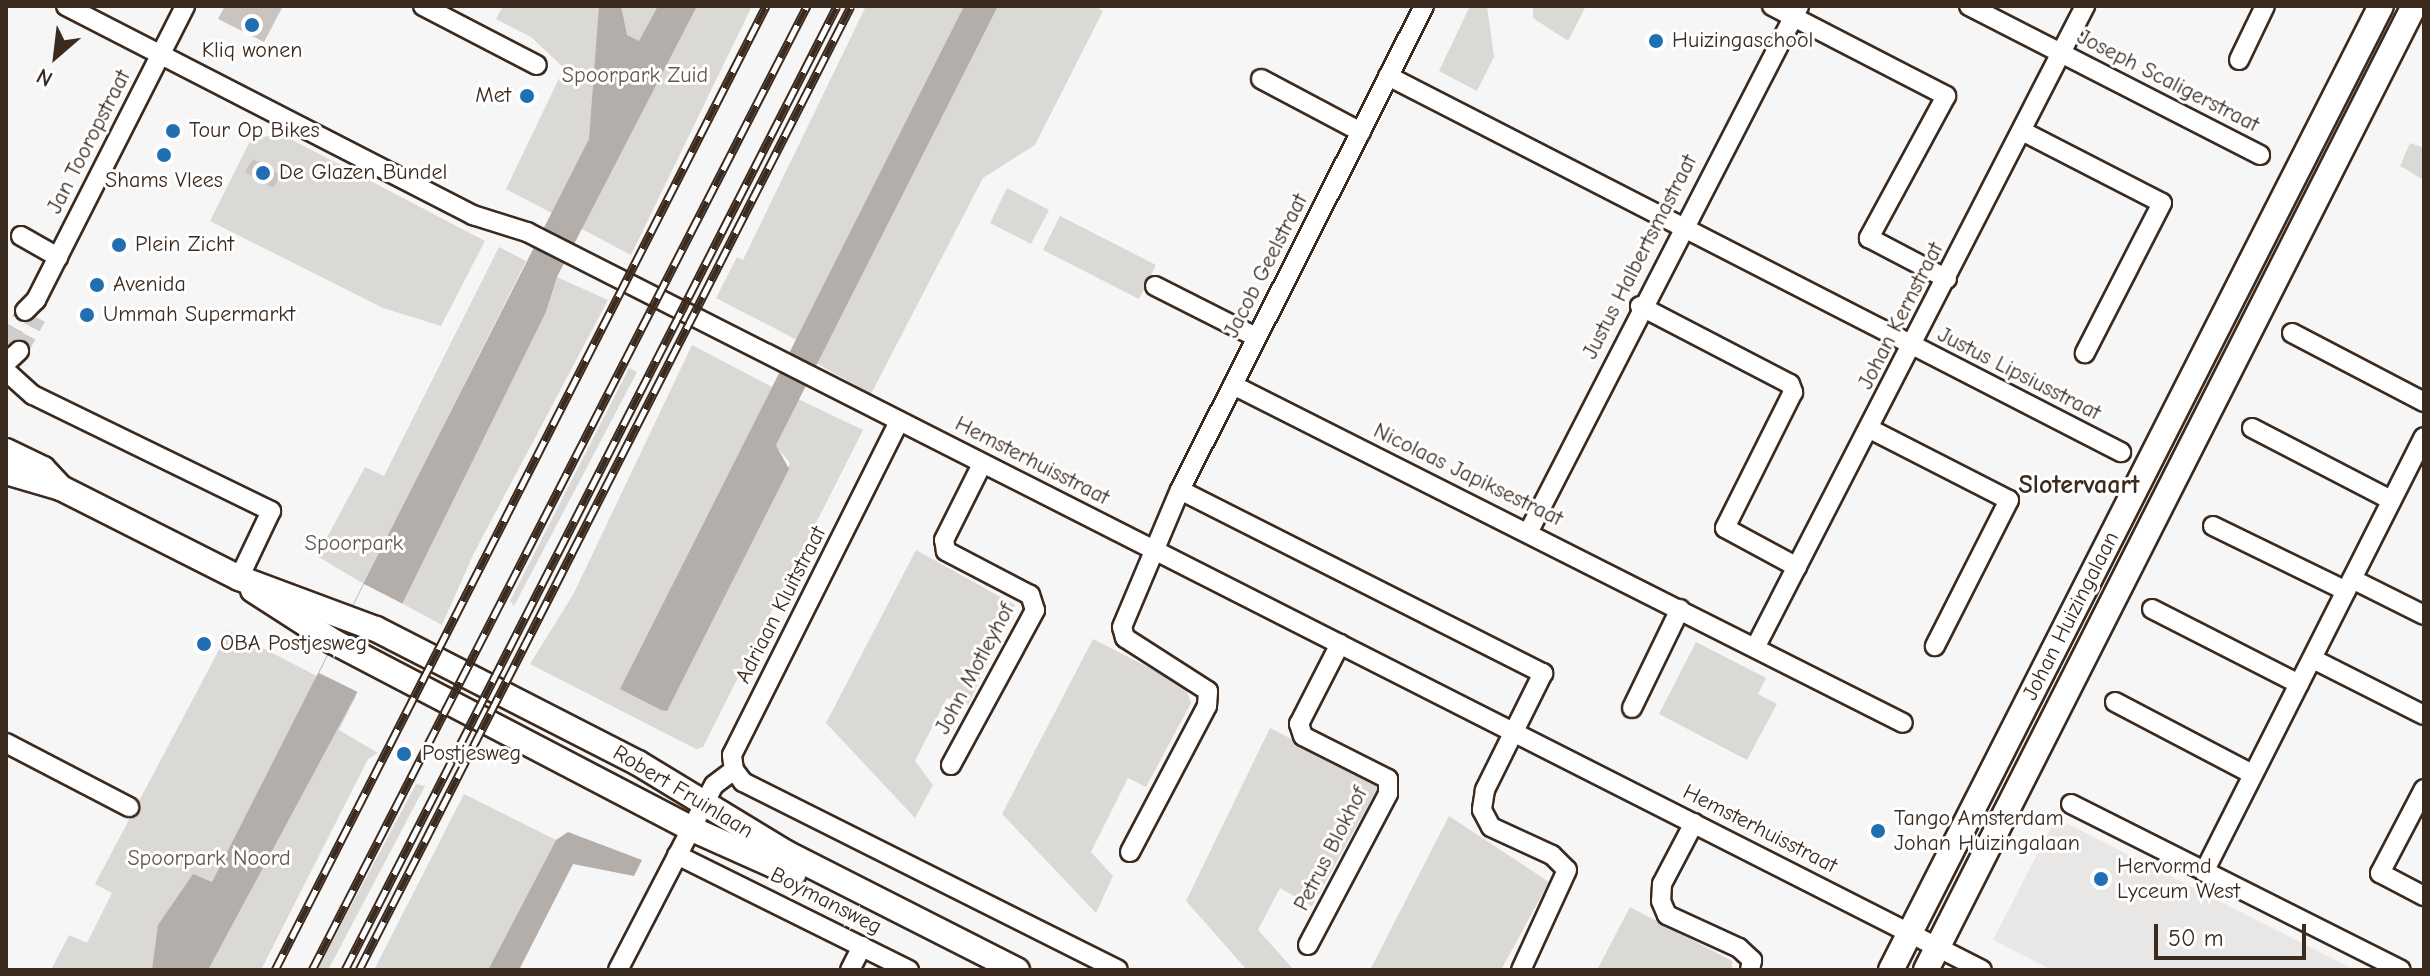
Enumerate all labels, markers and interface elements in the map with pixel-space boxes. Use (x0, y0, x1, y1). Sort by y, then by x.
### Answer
north arrow (16, 16, 96, 96)
marker: Kliq wonen (243, 16, 261, 34)
street label: Joseph Scaligerstraat (2073, 24, 2263, 138)
place label: Huizingaschool (1672, 28, 1813, 54)
marker: Huizingaschool (1647, 32, 1665, 50)
place label: Kliq wonen (202, 38, 302, 64)
text: N (32, 62, 57, 92)
park label: Spoorpark Zuid (562, 63, 708, 89)
street label: Jan Tooropstraat (41, 66, 137, 218)
place label: Met (475, 83, 511, 109)
marker: Met (518, 87, 536, 105)
place label: Tour Op Bikes (189, 118, 320, 144)
marker: Tour Op Bikes (164, 122, 182, 140)
marker: Shams Vlees (155, 146, 173, 164)
street label: Justus Halbertsmastraat (1577, 150, 1703, 364)
place label: De Glazen Bundel (279, 160, 447, 186)
marker: De Glazen Bundel (254, 164, 272, 182)
place label: Shams Vlees (105, 168, 223, 194)
street label: Jacob Geelstraat (1218, 190, 1314, 342)
place label: Plein Zicht (135, 232, 234, 258)
marker: Plein Zicht (110, 236, 128, 254)
street label: Johan Kernstraat (1853, 238, 1949, 394)
place label: Avenida (113, 272, 186, 298)
marker: Avenida (88, 276, 106, 294)
place label: Ummah Supermarkt (103, 302, 295, 328)
marker: Ummah Supermarkt (78, 306, 96, 324)
street label: Justus Lipsiusstraat (1933, 322, 2105, 426)
street label: Hemsterhuisstraat (950, 411, 1114, 511)
street label: Nicolaas Japiksestraat (1369, 418, 1567, 532)
district label: Slotervaart (2019, 470, 2139, 502)
street label: Adriaan Kluitstraat (730, 522, 832, 688)
street label: Johan Huizingalaan (2017, 527, 2125, 705)
park label: Spoorpark (305, 531, 403, 557)
street label: John Motleyhof (929, 599, 1021, 739)
place label: OBA Postjesweg (220, 631, 367, 657)
marker: OBA Postjesweg (195, 635, 213, 653)
street label: Robert Fruinlaan (608, 740, 758, 844)
place label: Postjesweg (422, 741, 521, 767)
marker: Postjesweg (393, 743, 415, 765)
street label: Hemsterhuisstraat (1678, 779, 1842, 879)
street label: Petrus Blokhof (1289, 783, 1373, 915)
place label: Tango Amsterdam Johan Huizingalaan (1894, 805, 2080, 856)
marker: Tango Amsterdam Johan Huizingalaan (1869, 822, 1887, 840)
park label: Spoorpark Noord (127, 846, 291, 872)
place label: Hervormd Lyceum West (2117, 853, 2240, 904)
street label: Boymansweg (766, 862, 886, 940)
marker: Hervormd Lyceum West (2092, 870, 2110, 888)
scale bar (2158, 908, 2310, 958)
text: 50 m (2168, 924, 2224, 952)

